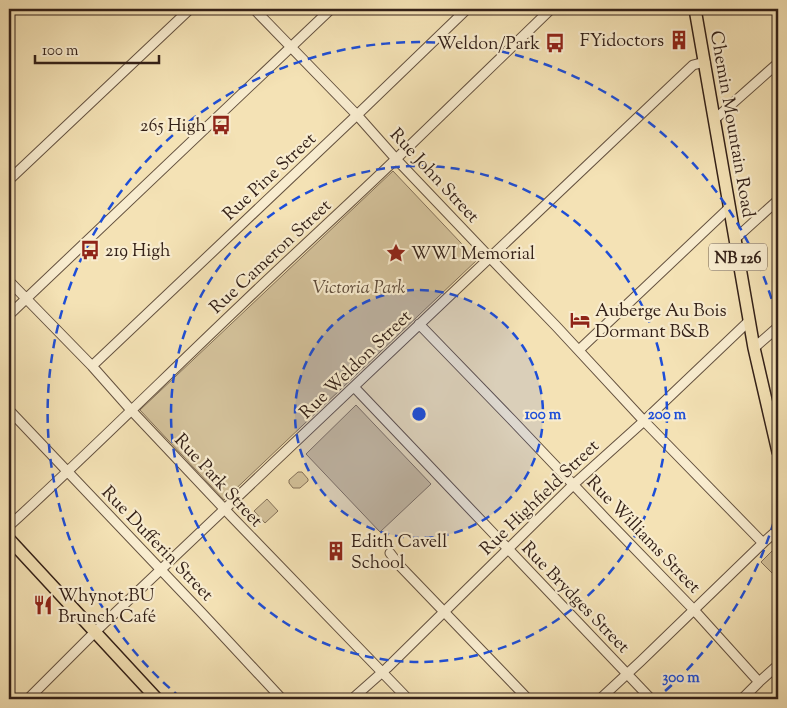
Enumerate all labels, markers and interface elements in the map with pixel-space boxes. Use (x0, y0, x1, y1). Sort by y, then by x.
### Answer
place label: FYidoctors (580, 29, 664, 55)
building icon: FYidoctors (668, 29, 690, 51)
street label: Chemin Mountain Road (702, 29, 760, 220)
scale bar (35, 32, 159, 64)
place label: Weldon/Park (437, 32, 540, 58)
bus stop icon: Weldon/Park (544, 32, 566, 54)
text: 100 m (42, 41, 79, 62)
place label: 265 High (140, 114, 206, 140)
bus stop icon: 265 High (210, 114, 232, 136)
street label: Rue John Street (383, 123, 484, 230)
street label: Rue Pine Street (218, 127, 323, 228)
street label: Rue Cameron Street (205, 194, 338, 321)
bus stop icon: 219 High (79, 239, 101, 261)
place label: 219 High (105, 239, 171, 265)
place icon: WWI Memorial (385, 242, 407, 264)
place label: WWI Memorial (411, 242, 535, 268)
road number: NB 126 (709, 243, 767, 270)
park label: Victoria Park (312, 276, 406, 302)
place label: Auberge Au Bois Dormant B&B (595, 299, 727, 346)
street label: Rue Weldon Street (294, 305, 418, 426)
hotel icon: Auberge Au Bois Dormant B&B (569, 309, 591, 331)
centre of rings (410, 405, 428, 423)
text: 100 m (525, 405, 562, 426)
text: 200 m (648, 405, 687, 426)
street label: Rue Park Street (167, 429, 268, 534)
street label: Rue Highfield Street (475, 435, 606, 562)
street label: Rue Williams Street (579, 471, 706, 600)
street label: Rue Dufferin Street (95, 481, 218, 608)
place label: Edith Cavell School (351, 530, 447, 577)
street label: Rue Brydges Street (514, 537, 635, 660)
building icon: Edith Cavell School (325, 540, 347, 562)
place label: Whynot.BU Brunch Café (58, 584, 156, 631)
restaurant icon: Whynot.BU Brunch Café (32, 594, 54, 616)
text: 300 m (662, 668, 700, 689)

